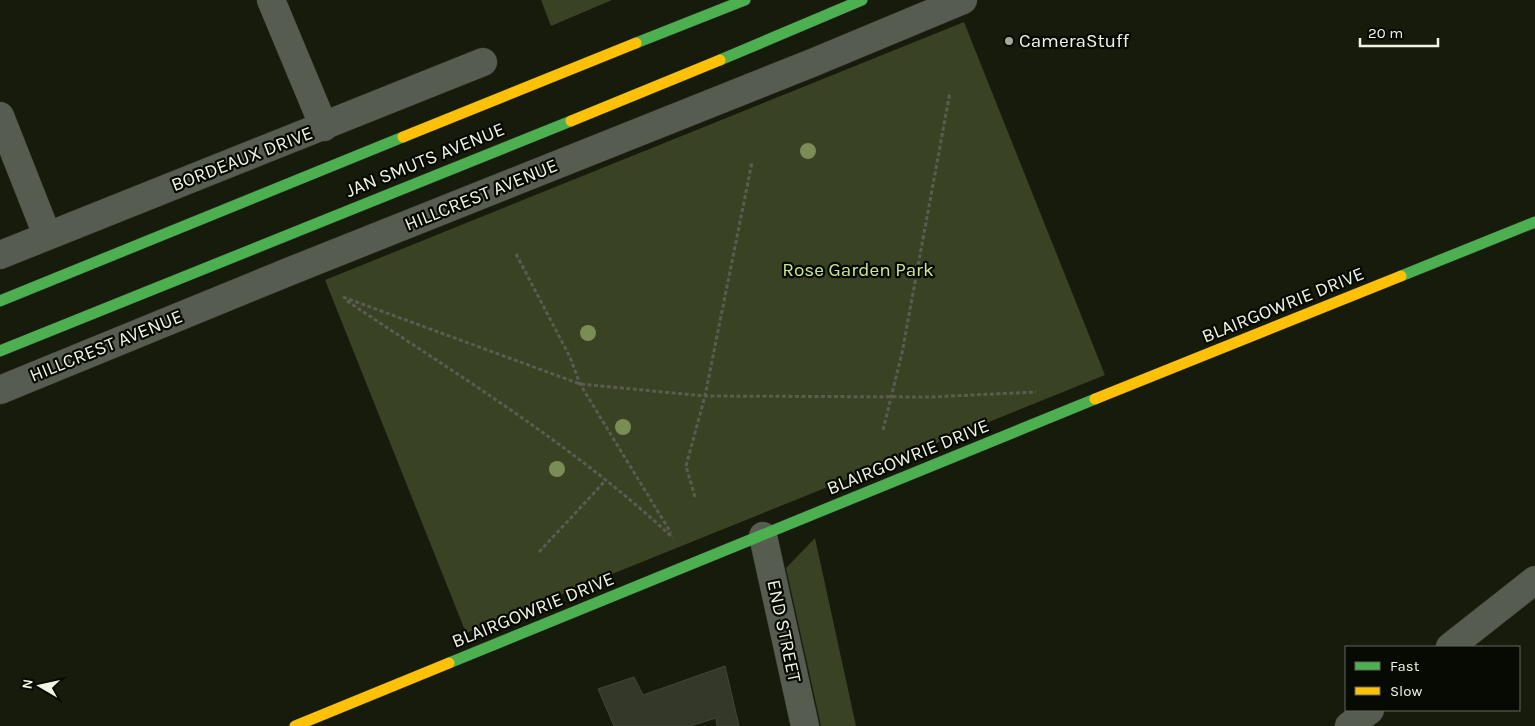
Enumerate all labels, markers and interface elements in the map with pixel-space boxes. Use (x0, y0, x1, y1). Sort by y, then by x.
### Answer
scale bar (1360, 15, 1438, 47)
text: 20 m (1368, 24, 1403, 42)
place label: CameraStuff (1019, 30, 1130, 52)
marker: CameraStuff (1003, 35, 1015, 47)
street label: JAN SMUTS AVENUE (342, 118, 508, 202)
street label: BORDEAUX DRIVE (168, 122, 316, 196)
street label: HILLCREST AVENUE (401, 154, 561, 236)
park label: Rose Garden Park (782, 259, 934, 281)
street label: BLAIRGOWRIE DRIVE (1199, 262, 1367, 348)
street label: HILLCREST AVENUE (26, 305, 186, 387)
street label: BLAIRGOWRIE DRIVE (824, 414, 992, 500)
street label: BLAIRGOWRIE DRIVE (449, 567, 617, 653)
street label: END STREET (762, 578, 806, 685)
legend (1345, 646, 1520, 711)
text: Fast (1390, 657, 1420, 675)
north arrow (15, 661, 65, 711)
text: N (18, 678, 37, 690)
text: Slow (1390, 682, 1422, 700)

